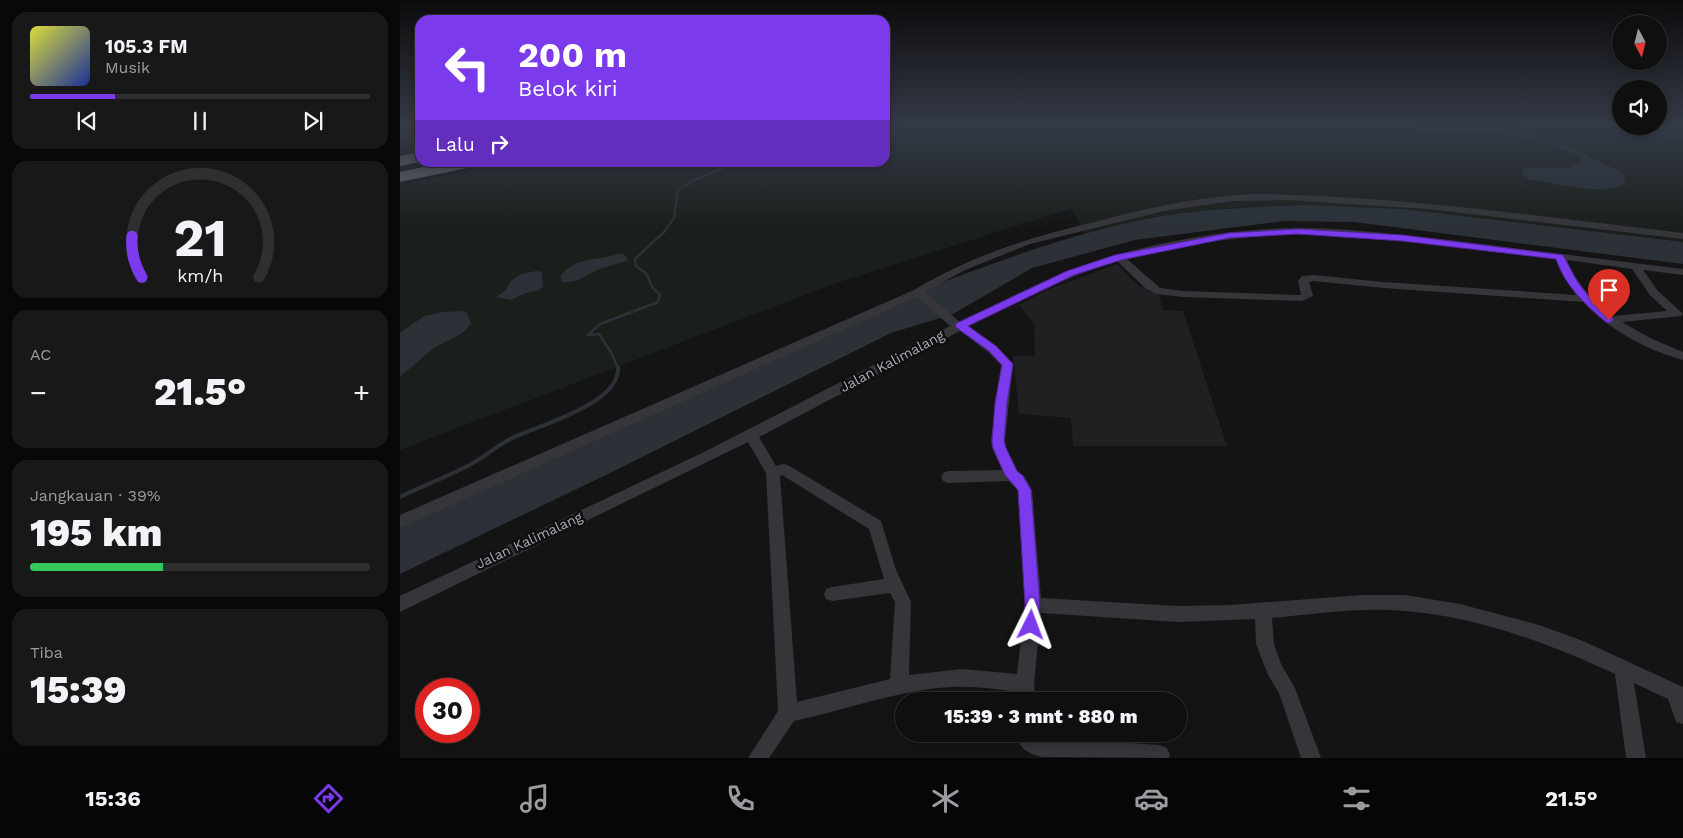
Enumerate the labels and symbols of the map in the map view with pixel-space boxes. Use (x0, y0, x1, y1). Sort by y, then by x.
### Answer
north arrow (1612, 15, 1668, 70)
pin (1588, 269, 1630, 320)
street label: Jalan Kalimalang (837, 327, 947, 395)
street label: Jalan Kalimalang (473, 508, 585, 572)
position arrow (1004, 598, 1056, 650)
speed limit sign: 30 (415, 678, 480, 743)

